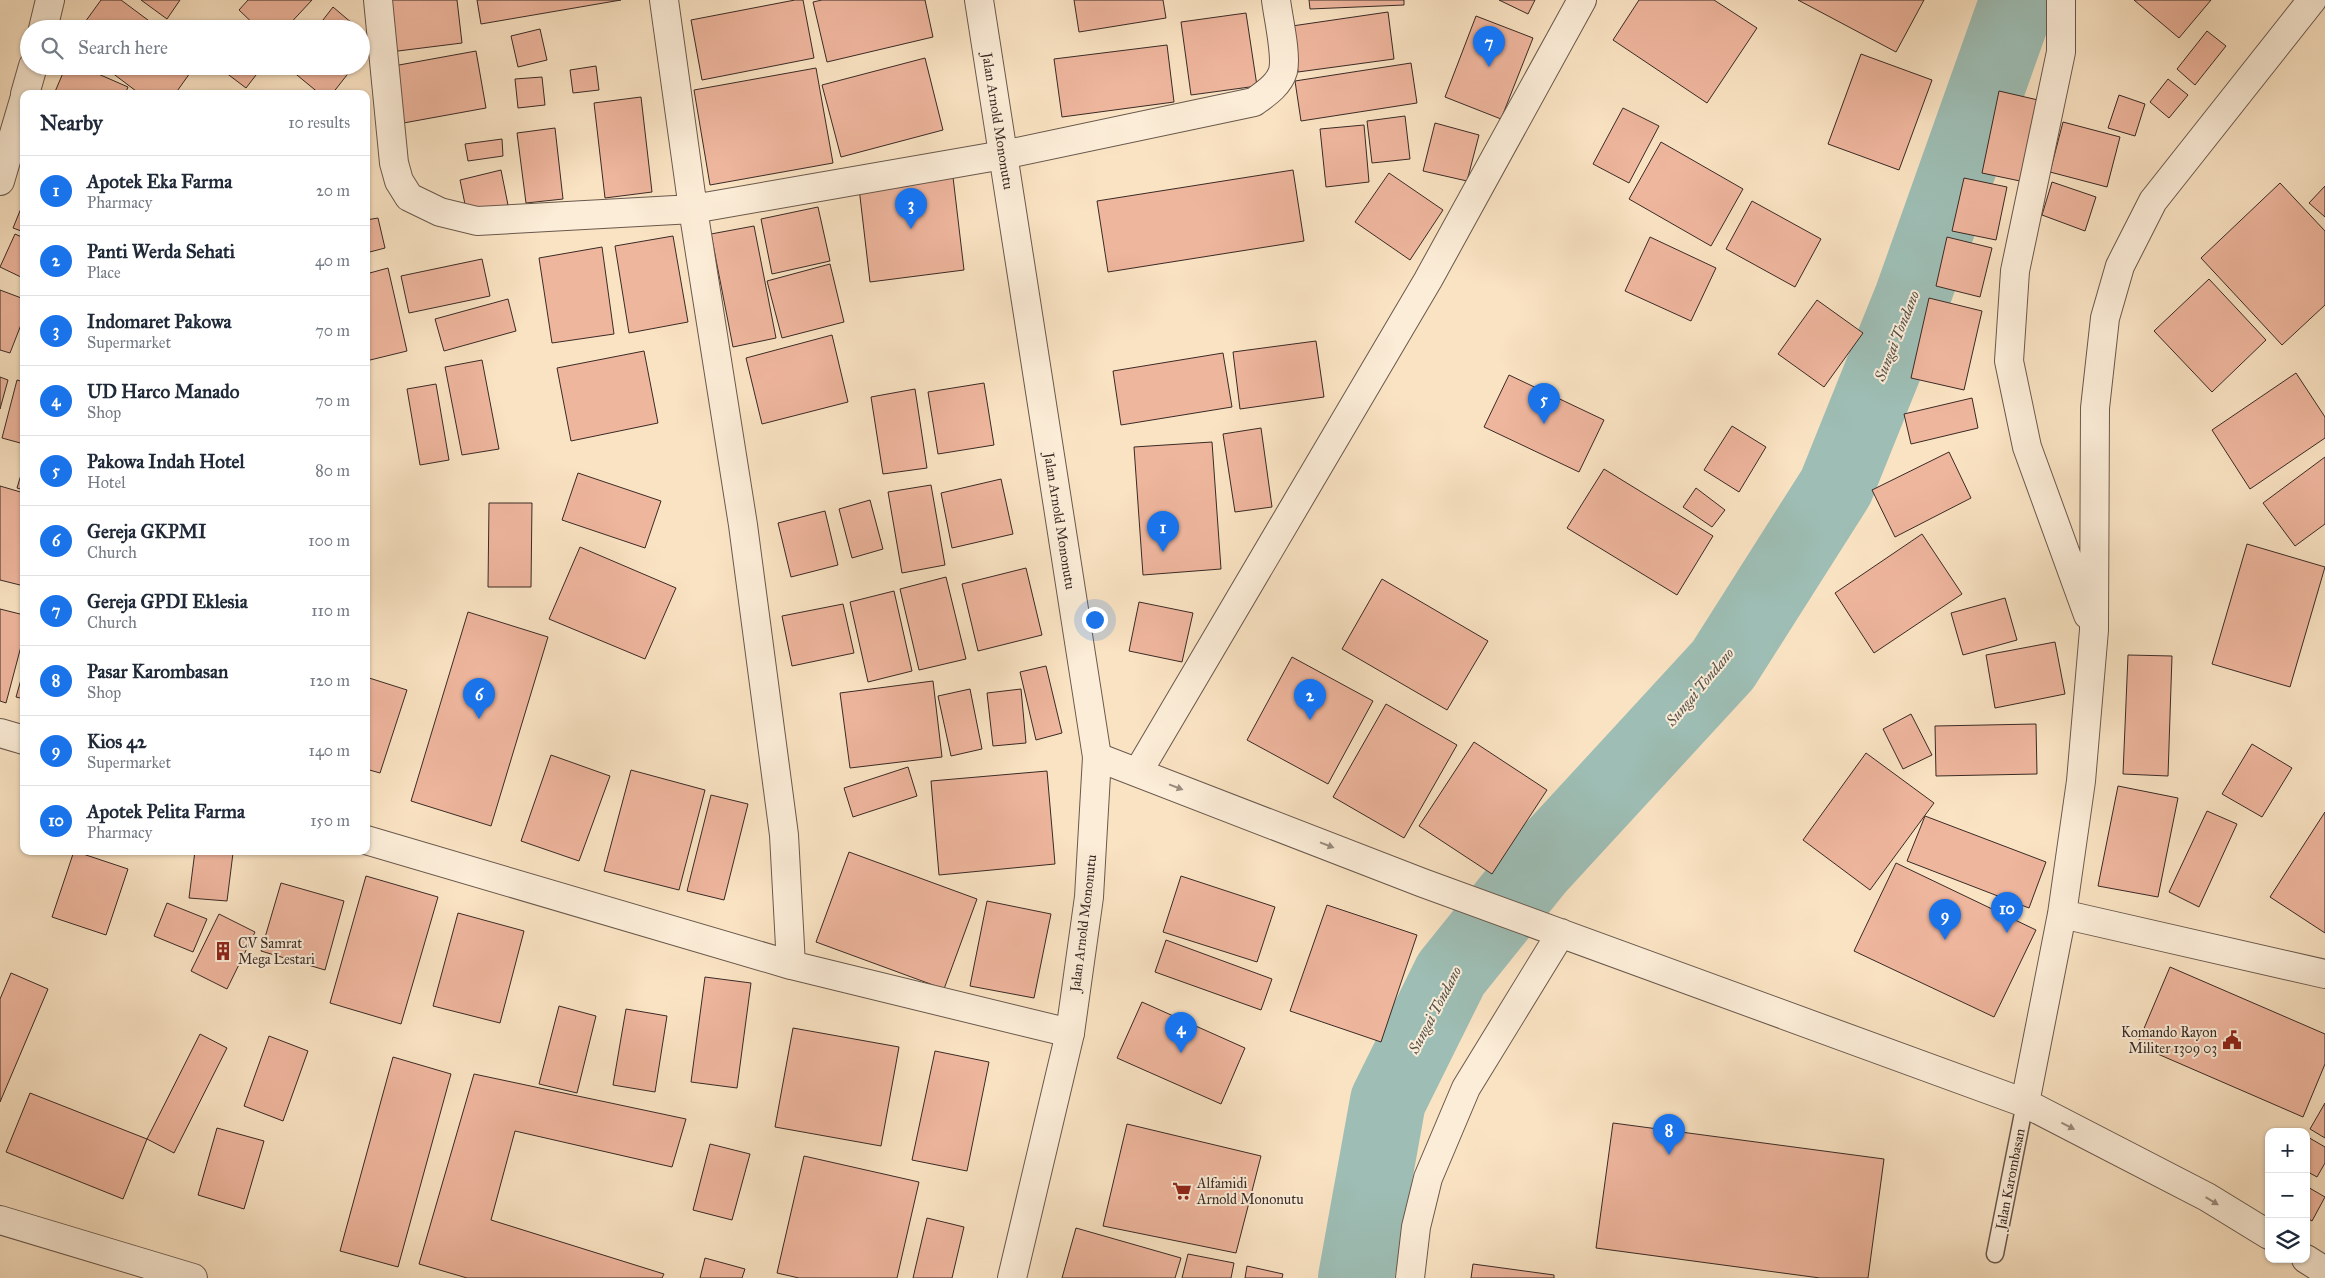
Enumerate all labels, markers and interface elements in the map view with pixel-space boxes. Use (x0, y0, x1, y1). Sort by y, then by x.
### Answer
search box (20, 20, 370, 75)
pin: 7 (1473, 26, 1505, 67)
icon: search (38, 34, 66, 62)
text: Search here (78, 36, 168, 59)
street label: Jalan Arnold Mononutu (977, 50, 1017, 191)
text: Nearby (40, 110, 103, 136)
text: 10 results (288, 113, 350, 132)
text: Apotek Eka Farma (87, 170, 232, 193)
text: 1 (53, 181, 59, 200)
text: 20 m (316, 181, 350, 200)
pin: 3 (895, 188, 927, 229)
text: Pharmacy (87, 193, 152, 212)
text: Panti Werda Sehati (87, 240, 235, 263)
text: 2 (52, 251, 60, 270)
text: 40 m (315, 251, 350, 270)
text: Place (87, 263, 121, 282)
water label: Sungai Tondano (1870, 288, 1923, 385)
text: Indomaret Pakowa (87, 310, 232, 333)
text: 3 (53, 321, 59, 340)
text: 70 m (315, 321, 350, 340)
text: Supermarket (87, 333, 171, 352)
text: UD Harco Manado (87, 380, 240, 403)
pin: 5 (1528, 383, 1560, 424)
text: 4 (52, 391, 60, 410)
text: 70 m (315, 391, 350, 410)
text: Shop (87, 403, 121, 422)
text: Pakowa Indah Hotel (87, 450, 245, 473)
street label: Jalan Arnold Mononutu (1039, 450, 1079, 591)
text: 5 (52, 461, 60, 480)
text: 80 m (315, 461, 350, 480)
text: Hotel (87, 473, 125, 492)
pin: 1 (1147, 511, 1179, 552)
text: Gereja GKPMI (87, 520, 206, 543)
text: 6 (52, 531, 60, 550)
text: 100 m (308, 531, 350, 550)
text: Church (87, 543, 137, 562)
text: Gereja GPDI Eklesia (87, 590, 248, 613)
text: 7 (52, 601, 60, 620)
text: 110 m (311, 601, 350, 620)
your location (1082, 607, 1108, 633)
text: Church (87, 613, 137, 632)
water label: Sungai Tondano (1662, 644, 1738, 730)
text: Pasar Karombasan (87, 660, 228, 683)
text: 8 (52, 671, 60, 690)
text: 120 m (310, 671, 350, 690)
pin: 6 (463, 678, 495, 719)
pin: 2 (1294, 679, 1326, 720)
text: Shop (87, 683, 121, 702)
text: Kios 42 (87, 730, 146, 753)
text: 9 (52, 741, 60, 760)
text: 140 m (309, 741, 350, 760)
text: Supermarket (87, 753, 171, 772)
one-way arrow (1169, 783, 1183, 791)
text: Apotek Pelita Farma (87, 800, 245, 823)
text: 10 (48, 811, 64, 830)
text: 150 m (310, 811, 350, 830)
text: Pharmacy (87, 823, 152, 842)
one-way arrow (1320, 842, 1334, 850)
street label: Jalan Arnold Mononutu (1066, 853, 1101, 995)
pin: 10 (1991, 892, 2023, 933)
pin: 9 (1929, 899, 1961, 940)
place label: CV Samrat Mega Lestari (238, 935, 315, 968)
building icon: CV Samrat Mega Lestari (212, 940, 234, 962)
water label: Sungai Tondano (1404, 963, 1466, 1057)
pin: 4 (1165, 1012, 1197, 1053)
place label: Komando Rayon Militer 1309 03 (2121, 1024, 2217, 1057)
public building icon: Komando Rayon Militer 1309 03 (2221, 1029, 2243, 1051)
pin: 8 (1653, 1114, 1685, 1155)
one-way arrow (2062, 1121, 2075, 1130)
street label: Jalan Karombasan (1992, 1127, 2030, 1233)
map controls (2265, 1128, 2310, 1263)
button: + (2265, 1128, 2310, 1173)
button: − (2265, 1173, 2310, 1218)
place label: Alfamidi Arnold Mononutu (1196, 1175, 1304, 1208)
supermarket icon: Alfamidi Arnold Mononutu (1171, 1180, 1193, 1202)
one-way arrow (2206, 1196, 2219, 1205)
button: layers (2265, 1218, 2310, 1263)

